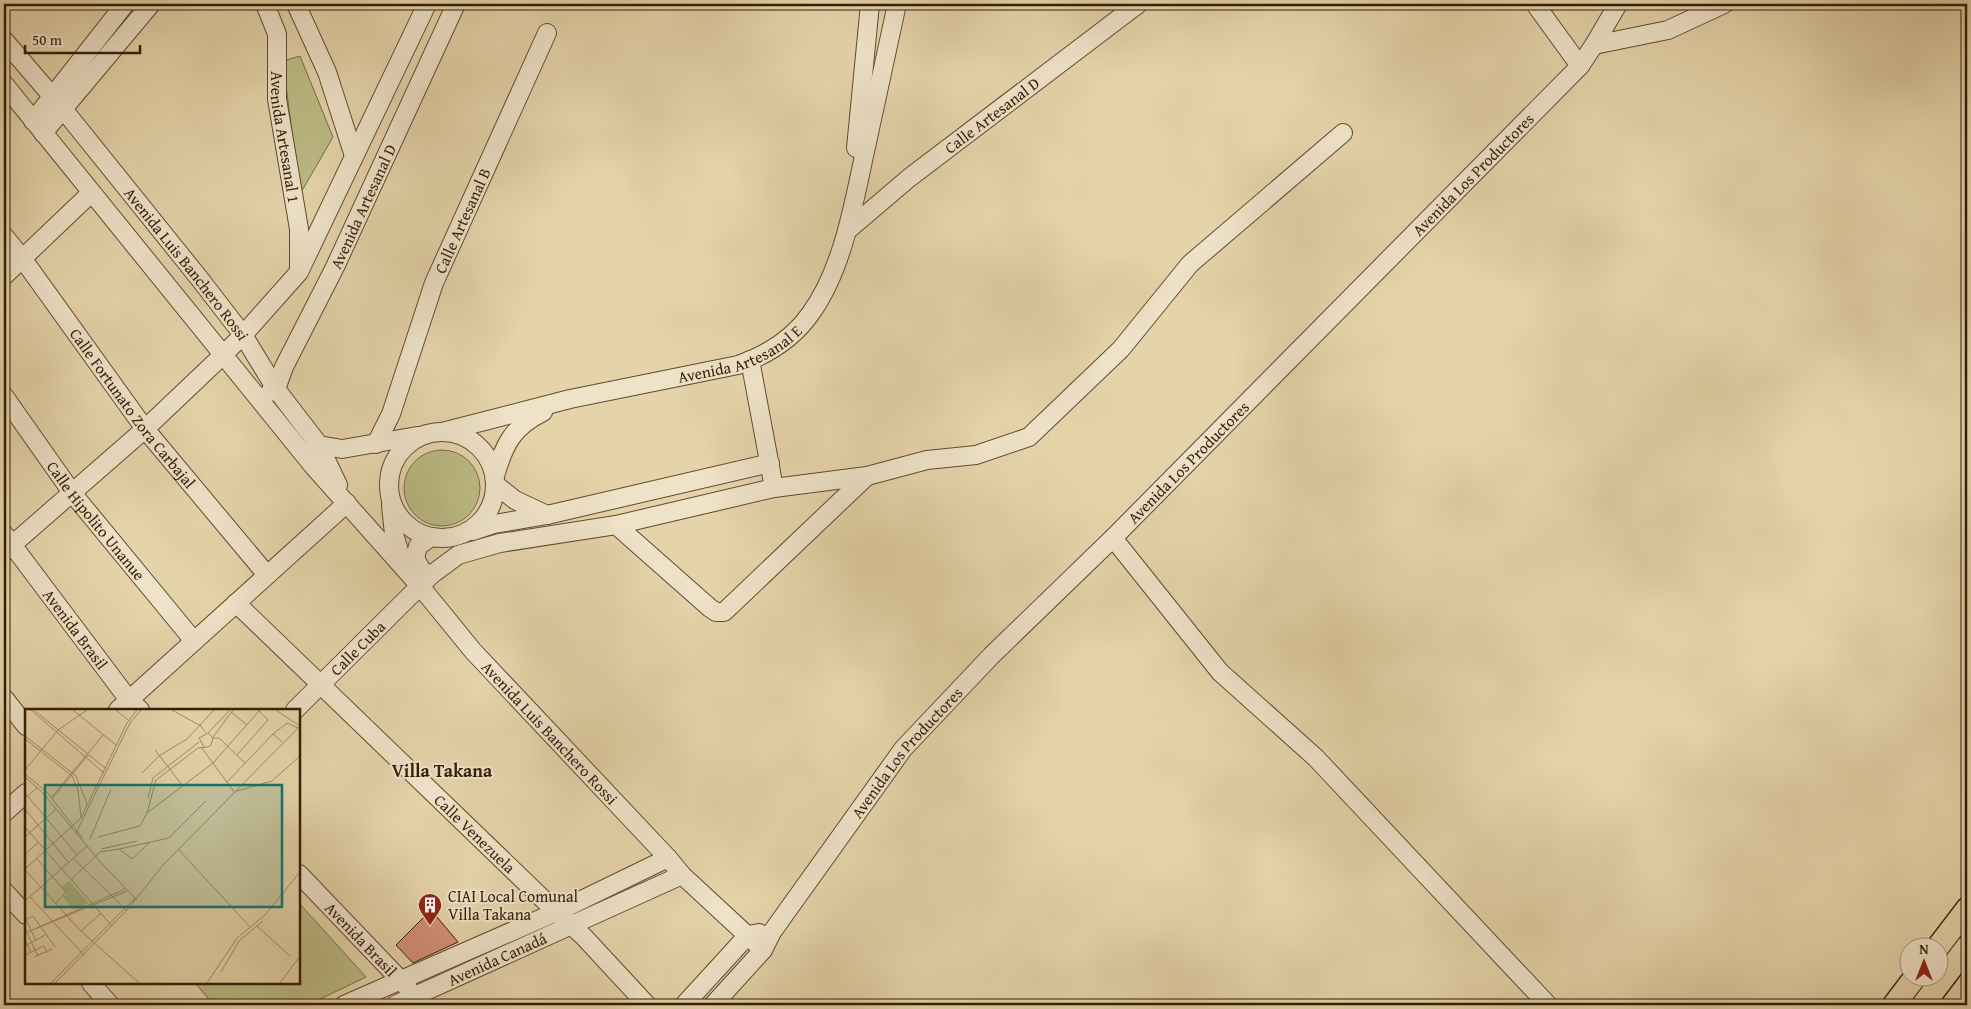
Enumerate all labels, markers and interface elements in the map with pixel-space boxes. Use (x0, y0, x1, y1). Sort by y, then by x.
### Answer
scale bar (25, 22, 140, 54)
text: 50 m (32, 29, 63, 50)
street label: Avenida Artesanal 1 (265, 71, 306, 205)
street label: Calle Artesanal D (939, 71, 1045, 159)
street label: Avenida Los Productores (1407, 107, 1539, 241)
street label: Avenida Artesanal D (324, 140, 402, 273)
street label: Calle Artesanal B (428, 164, 497, 277)
street label: Avenida Luis Banchero Rossi (118, 182, 256, 345)
street label: Avenida Artesanal E (676, 319, 807, 389)
street label: Calle Fortunato Zora Carbajal (64, 323, 202, 494)
street label: Avenida Los Productores (1122, 395, 1254, 529)
street label: Calle Hipolito Unanue (41, 456, 151, 585)
street label: Avenida Brasil (37, 584, 114, 675)
street label: Calle Cuba (324, 615, 391, 681)
street label: Avenida Luis Banchero Rossi (476, 655, 624, 810)
street label: Avenida Los Productores (845, 681, 968, 823)
inset map (25, 709, 300, 984)
district label: Villa Takana (392, 757, 493, 784)
street label: Calle Venezuela (429, 788, 521, 879)
place label: CIAI Local Comunal Villa Takana (448, 884, 579, 926)
building icon: CIAI Local Comunal Villa Takana (417, 892, 443, 926)
street label: Avenida Brasil (319, 896, 403, 982)
street label: Avenida Canadá (444, 926, 551, 992)
north arrow (1898, 936, 1948, 986)
text: N (1919, 939, 1929, 959)

